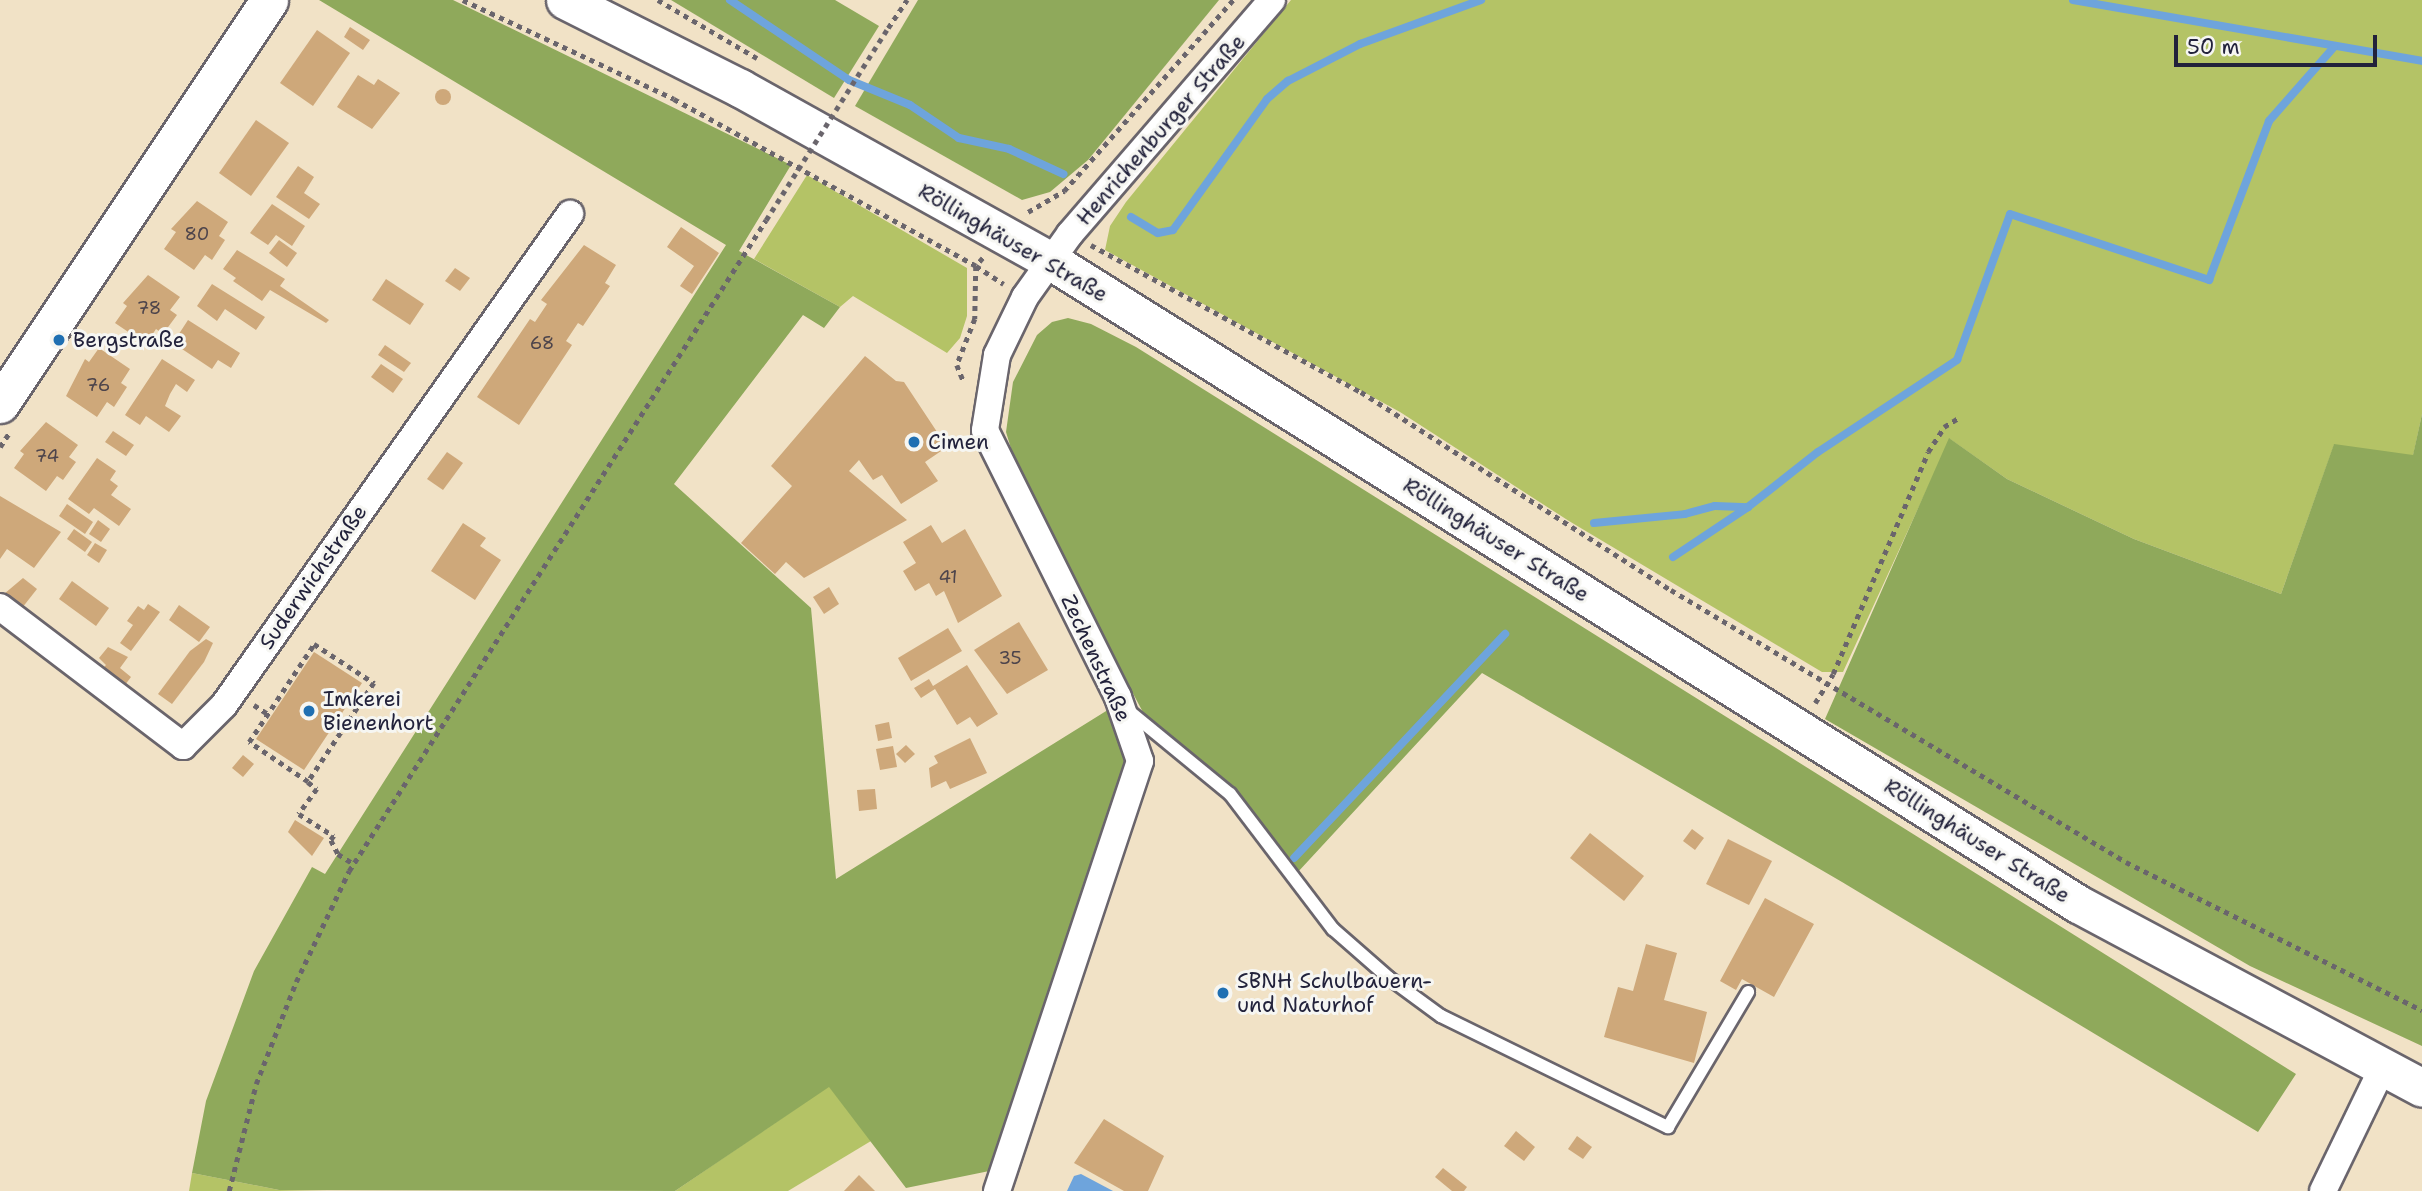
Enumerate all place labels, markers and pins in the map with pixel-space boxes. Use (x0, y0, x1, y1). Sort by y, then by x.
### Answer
place label: Bergstraße (73, 327, 185, 353)
marker: Bergstraße (51, 332, 67, 348)
place label: Cimen (928, 429, 989, 455)
marker: Cimen (906, 434, 922, 450)
place label: Imkerei Bienenhort (323, 686, 434, 736)
marker: Imkerei Bienenhort (301, 703, 317, 719)
place label: SBNH Schulbauern- und Naturhof (1237, 968, 1432, 1018)
marker: SBNH Schulbauern- und Naturhof (1215, 985, 1231, 1001)

